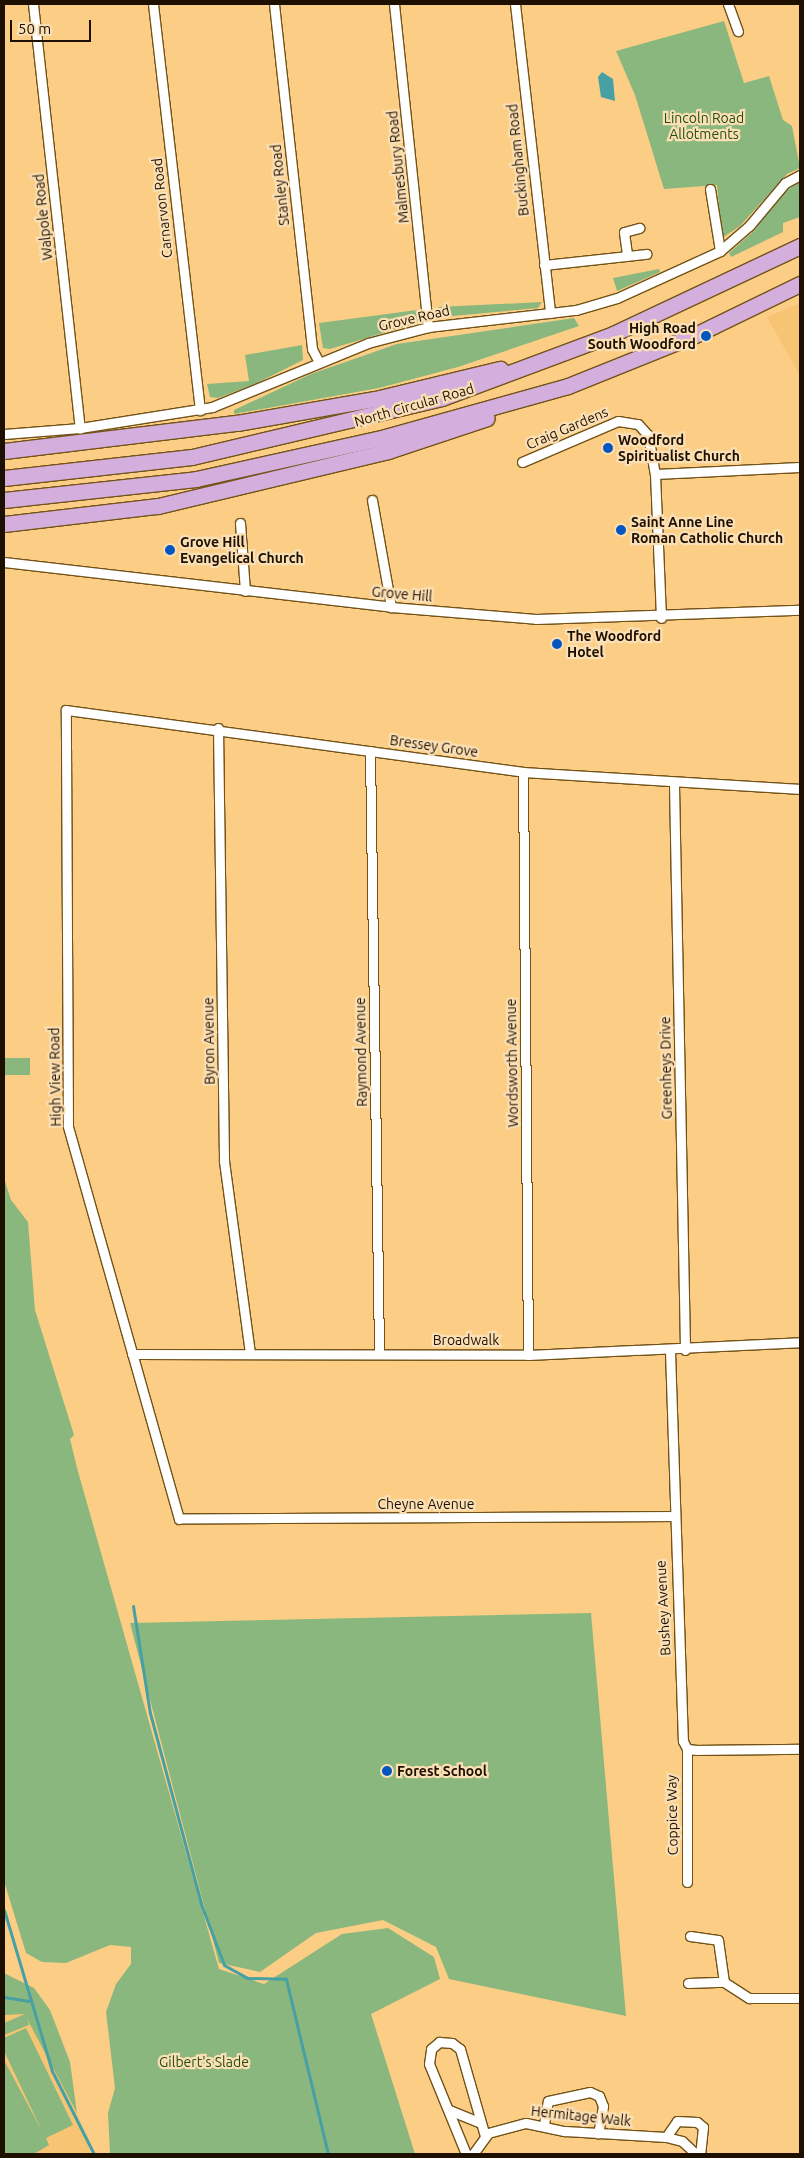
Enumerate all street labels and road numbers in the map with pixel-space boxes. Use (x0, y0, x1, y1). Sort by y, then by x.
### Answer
street label: Buckingham Road (504, 103, 532, 217)
street label: Malmesbury Road (384, 110, 412, 224)
street label: Stanley Road (267, 144, 293, 226)
street label: Carnarvon Road (148, 157, 176, 259)
street label: Walpole Road (30, 173, 56, 261)
street label: Grove Road (377, 302, 451, 334)
street label: North Circular Road (352, 380, 476, 430)
street label: Craig Gardens (523, 403, 611, 453)
street label: Grove Hill (371, 583, 433, 605)
street label: Bressey Grove (389, 731, 479, 761)
street label: Byron Avenue (200, 997, 218, 1085)
street label: Raymond Avenue (352, 997, 370, 1107)
street label: Wordsworth Avenue (502, 999, 522, 1127)
street label: Greenheys Drive (657, 1016, 675, 1120)
street label: High View Road (46, 1027, 64, 1127)
street label: Broadwalk (433, 1332, 499, 1348)
street label: Cheyne Avenue (377, 1496, 475, 1512)
street label: Bushey Avenue (652, 1560, 674, 1656)
street label: Coppice Way (663, 1775, 681, 1855)
street label: Hermitage Walk (530, 2102, 632, 2130)

